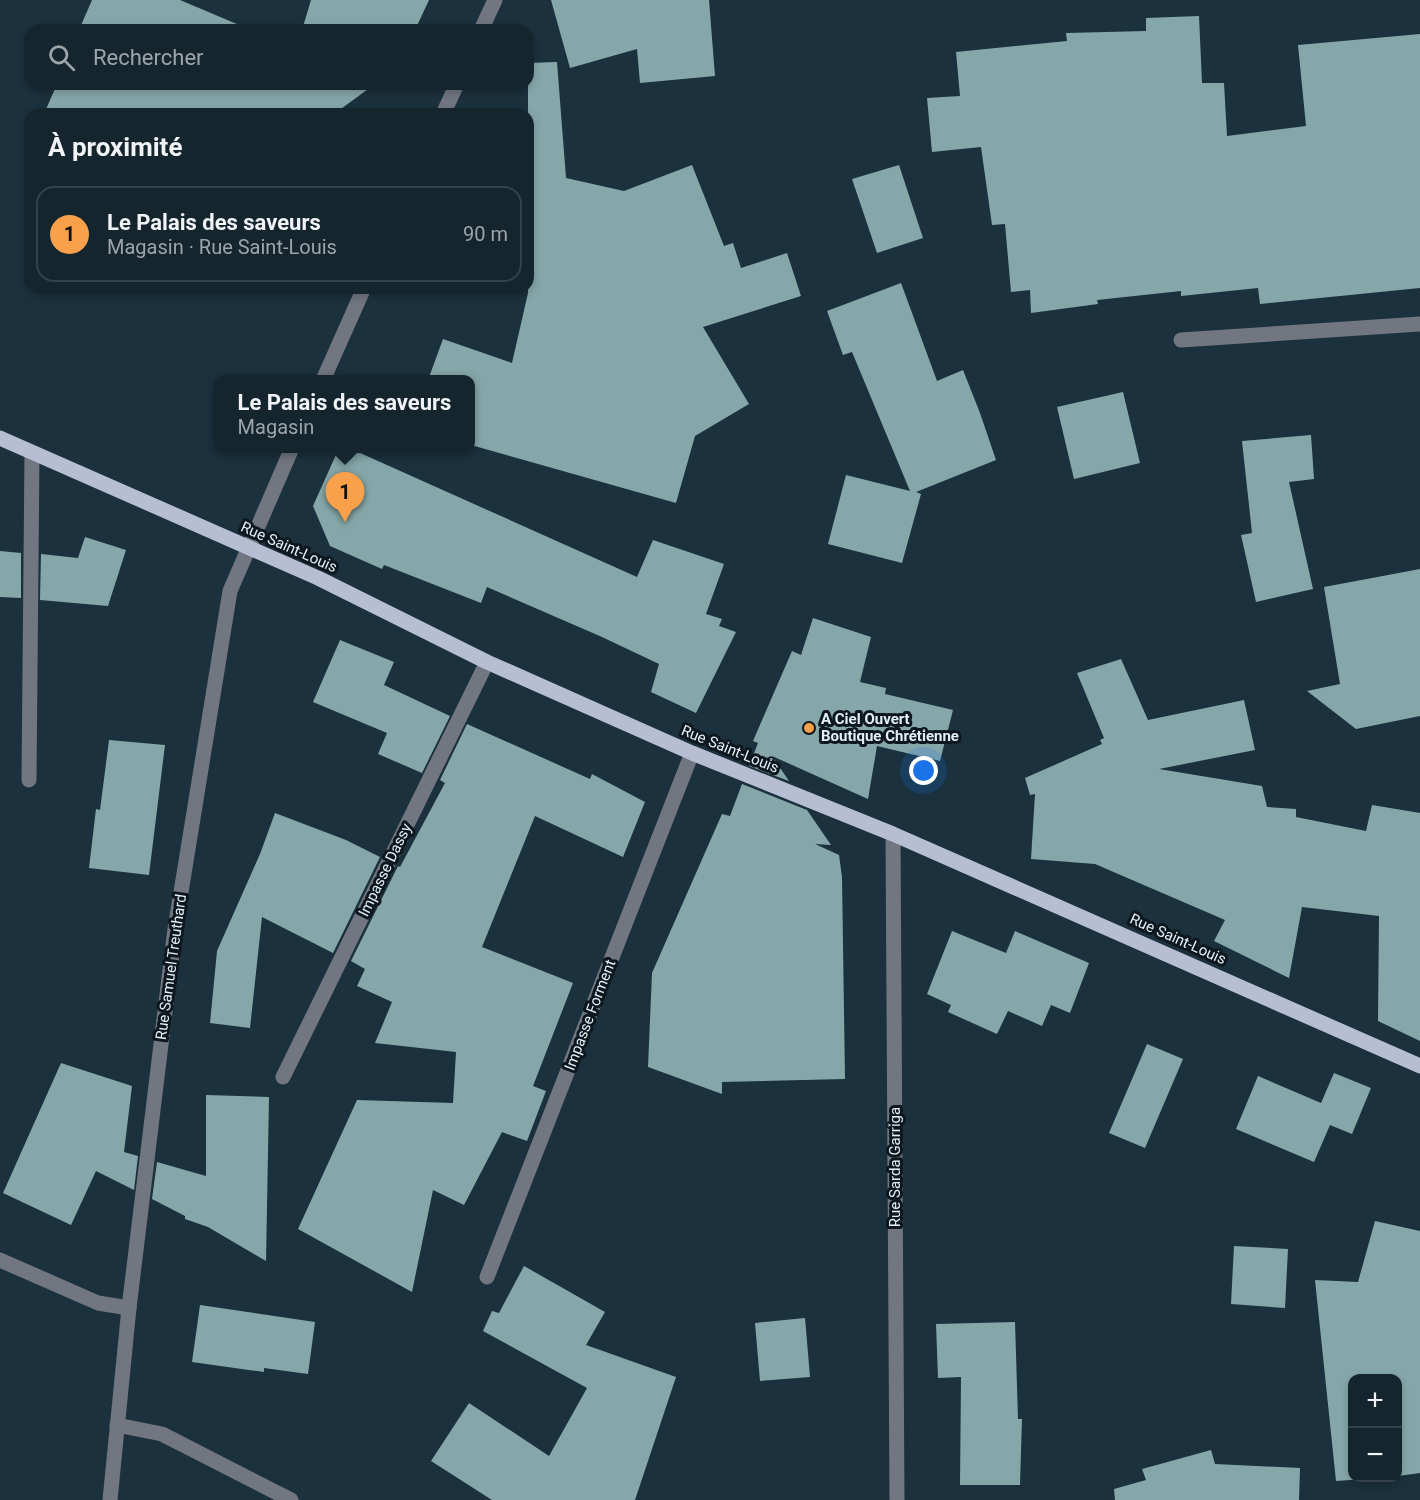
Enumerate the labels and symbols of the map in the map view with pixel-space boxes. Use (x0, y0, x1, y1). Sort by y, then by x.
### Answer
pin: 1 (326, 472, 364, 522)
street label: Rue Saint-Louis (238, 518, 340, 576)
place label: A Ciel Ouvert Boutique Chrétienne (821, 710, 959, 745)
street label: Rue Saint-Louis (679, 721, 781, 777)
marker: A Ciel Ouvert Boutique Chrétienne (802, 721, 816, 735)
your location (909, 756, 938, 785)
street label: Impasse Dassy (355, 820, 415, 920)
street label: Rue Samuel Treuthard (152, 893, 190, 1041)
street label: Rue Saint-Louis (1127, 910, 1229, 968)
street label: Impasse Forment (561, 957, 619, 1073)
street label: Rue Sarda Garriga (886, 1107, 904, 1227)

